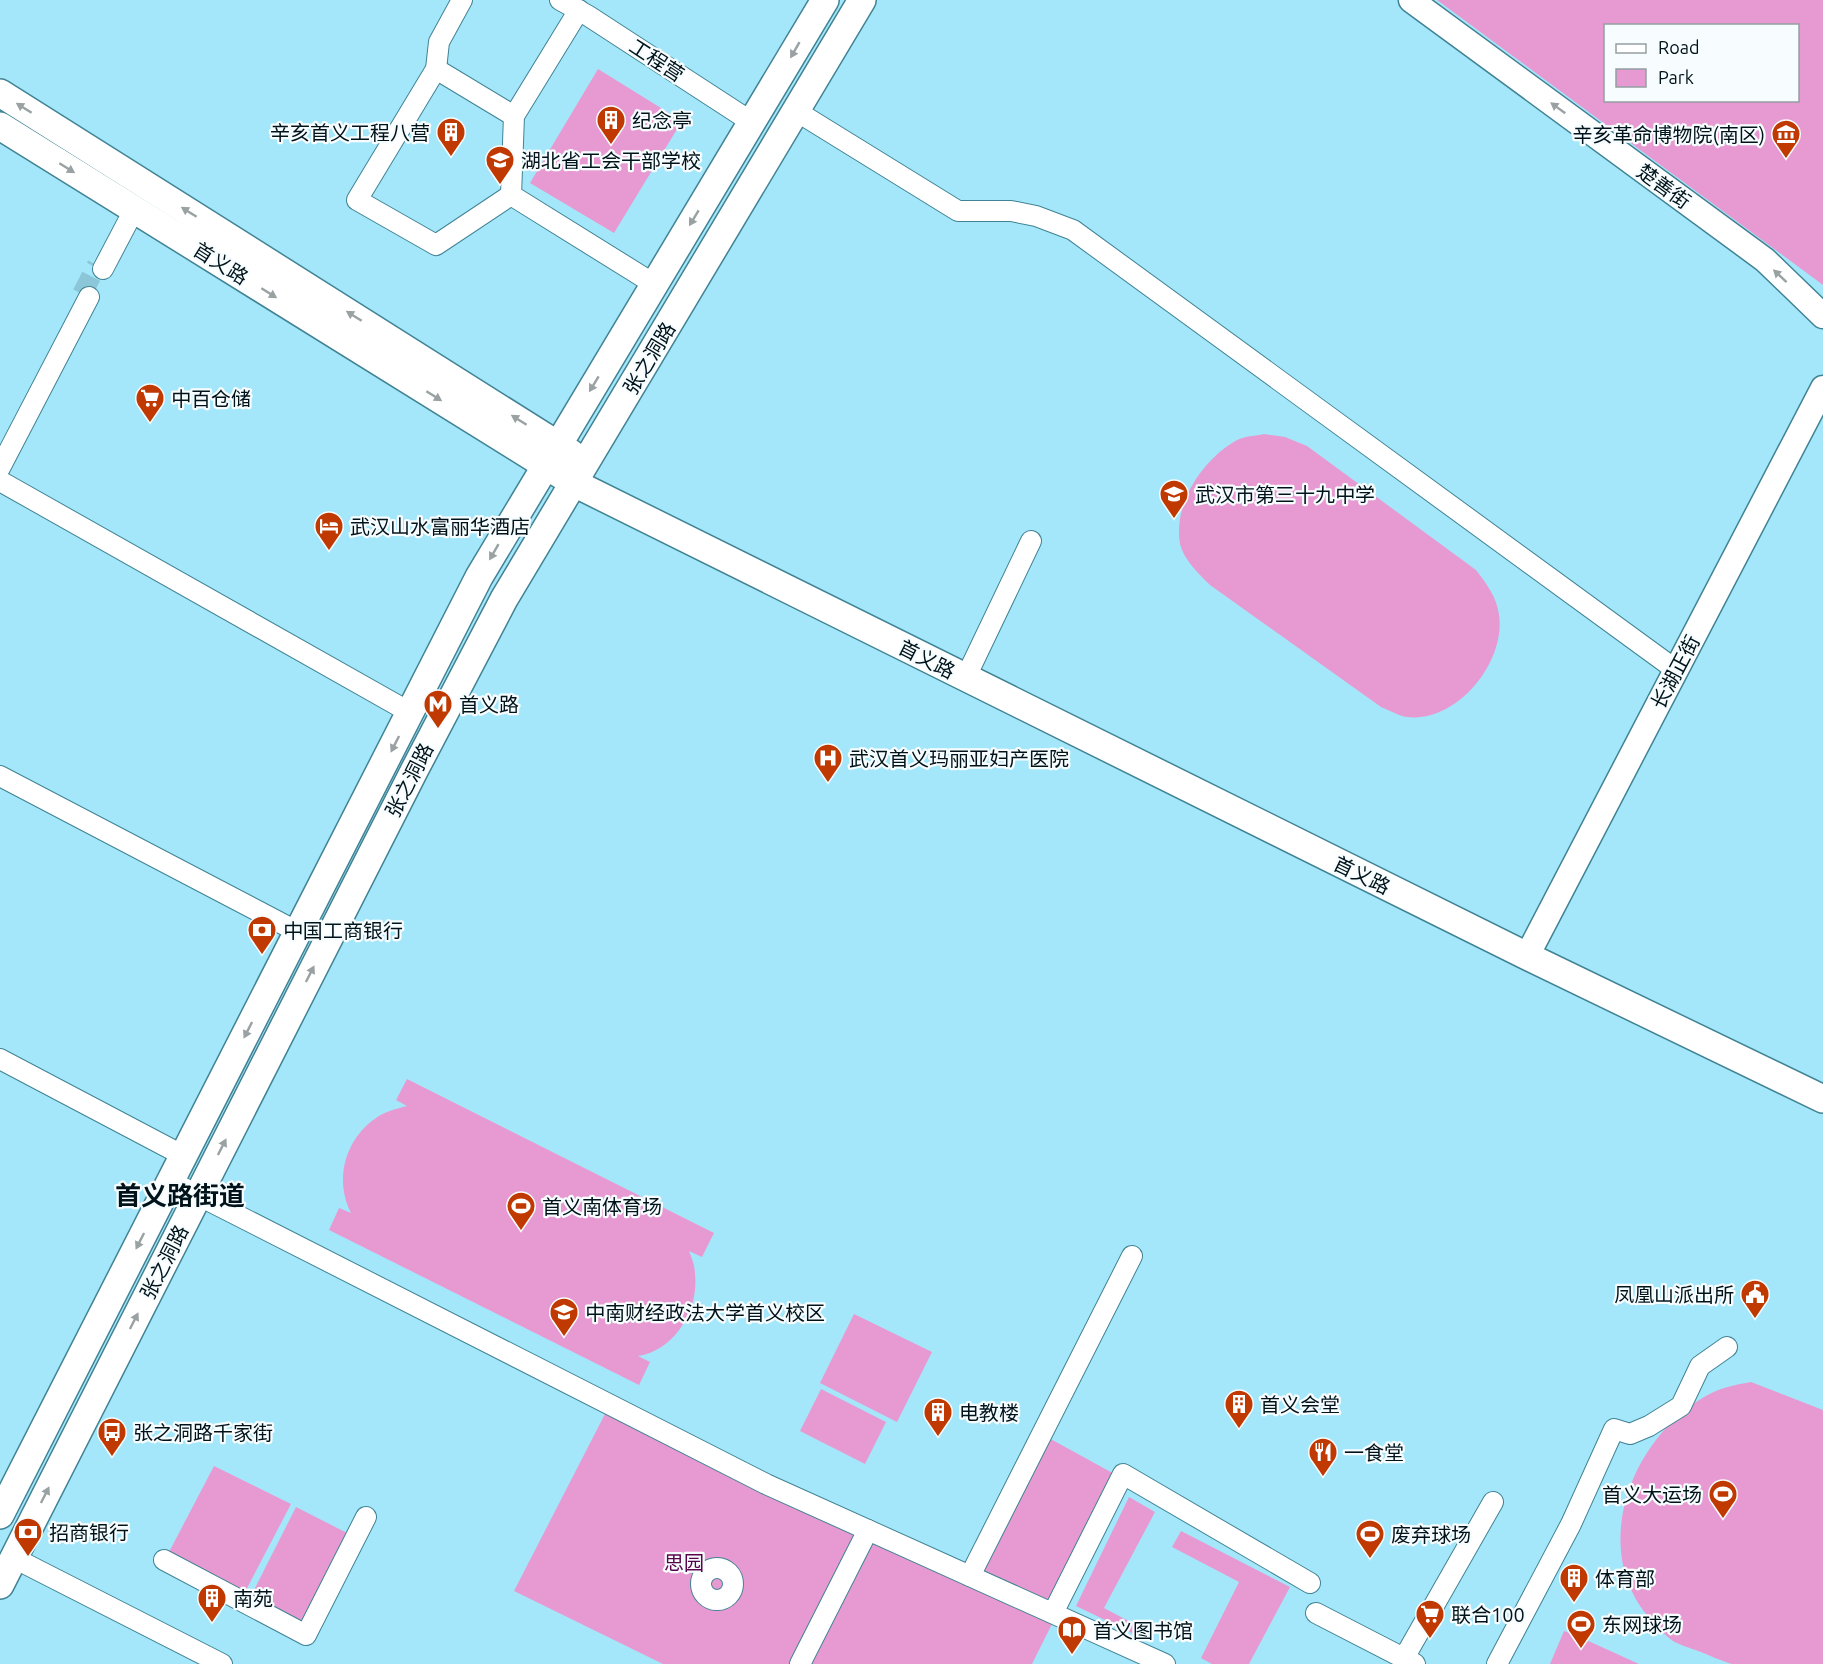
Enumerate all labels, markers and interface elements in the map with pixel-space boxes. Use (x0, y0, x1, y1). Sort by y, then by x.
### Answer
legend (1604, 24, 1799, 102)
street label: 工程营 (626, 34, 688, 86)
text: Road (1658, 37, 1700, 57)
one-way arrow (790, 42, 800, 59)
text: Park (1658, 67, 1694, 87)
one-way arrow (1550, 102, 1566, 114)
one-way arrow (16, 103, 32, 114)
building icon: 纪念亭 (595, 104, 627, 146)
place label: 纪念亭 (632, 109, 692, 132)
building icon: 辛亥首义工程八营 (435, 116, 467, 158)
museum icon: 辛亥革命博物院(南区) (1770, 118, 1802, 160)
place label: 辛亥首义工程八营 (270, 121, 430, 144)
place label: 辛亥革命博物院(南区) (1572, 123, 1765, 146)
school or university icon: 湖北省工会干部学校 (484, 144, 516, 186)
place label: 湖北省工会干部学校 (521, 149, 701, 172)
street label: 楚善街 (1633, 159, 1695, 213)
one-way arrow (59, 163, 75, 174)
one-way arrow (181, 207, 197, 218)
one-way arrow (689, 209, 700, 226)
street label: 首义路 (189, 237, 253, 289)
one-way arrow (1774, 269, 1788, 283)
one-way arrow (261, 287, 277, 298)
one-way arrow (346, 311, 362, 322)
street label: 张之洞路 (619, 318, 679, 398)
one-way arrow (588, 376, 599, 392)
supermarket icon: 中百仓储 (134, 382, 166, 424)
place label: 中百仓储 (171, 387, 251, 410)
one-way arrow (426, 391, 442, 402)
one-way arrow (511, 415, 527, 426)
school or university icon: 武汉市第三十九中学 (1158, 478, 1190, 520)
place label: 武汉市第三十九中学 (1195, 483, 1375, 506)
hotel icon: 武汉山水富丽华酒店 (313, 510, 345, 552)
place label: 武汉山水富丽华酒店 (350, 515, 530, 538)
one-way arrow (488, 544, 499, 560)
street label: 长湖正街 (1646, 631, 1704, 713)
street label: 首义路 (895, 635, 959, 683)
metro station icon: 首义路 (422, 688, 454, 730)
place label: 首义路 (459, 693, 519, 716)
one-way arrow (390, 736, 400, 753)
street label: 张之洞路 (381, 739, 437, 821)
hospital icon: 武汉首义玛丽亚妇产医院 (812, 742, 844, 784)
place label: 武汉首义玛丽亚妇产医院 (849, 747, 1069, 770)
street label: 首义路 (1330, 852, 1394, 898)
bank icon: 中国工商银行 (246, 914, 278, 956)
place label: 中国工商银行 (283, 919, 403, 942)
one-way arrow (306, 965, 315, 982)
one-way arrow (243, 1021, 253, 1038)
one-way arrow (217, 1139, 227, 1156)
district label: 首义路街道 (115, 1181, 245, 1210)
sports icon: 首义南体育场 (505, 1190, 537, 1232)
place label: 首义南体育场 (542, 1195, 662, 1218)
street label: 张之洞路 (136, 1221, 192, 1303)
one-way arrow (135, 1232, 145, 1249)
public building icon: 凤凰山派出所 (1739, 1278, 1771, 1320)
place label: 凤凰山派出所 (1614, 1283, 1734, 1306)
school or university icon: 中南财经政法大学首义校区 (548, 1296, 580, 1338)
place label: 中南财经政法大学首义校区 (585, 1301, 825, 1324)
one-way arrow (129, 1313, 138, 1330)
building icon: 首义会堂 (1223, 1388, 1255, 1430)
place label: 首义会堂 (1260, 1393, 1340, 1416)
building icon: 电教楼 (922, 1396, 954, 1438)
place label: 电教楼 (959, 1401, 1019, 1424)
bus stop icon: 张之洞路千家街 (96, 1416, 128, 1458)
place label: 张之洞路千家街 (133, 1421, 273, 1444)
restaurant icon: 一食堂 (1307, 1436, 1339, 1478)
place label: 一食堂 (1344, 1441, 1404, 1464)
sports icon: 首义大运场 (1707, 1478, 1739, 1520)
place label: 首义大运场 (1602, 1483, 1702, 1506)
one-way arrow (40, 1486, 50, 1504)
bank icon: 招商银行 (12, 1516, 44, 1558)
sports icon: 废弃球场 (1354, 1518, 1386, 1560)
place label: 招商银行 (49, 1521, 129, 1544)
place label: 废弃球场 (1391, 1523, 1471, 1546)
park label: 思园 (664, 1551, 704, 1574)
building icon: 体育部 (1558, 1562, 1590, 1604)
place label: 体育部 (1595, 1567, 1655, 1590)
building icon: 南苑 (196, 1582, 228, 1624)
place label: 南苑 (233, 1587, 273, 1610)
supermarket icon: 联合100 (1414, 1598, 1446, 1640)
place label: 联合100 (1451, 1603, 1525, 1626)
sports icon: 东网球场 (1565, 1608, 1597, 1650)
place label: 东网球场 (1602, 1613, 1682, 1636)
library icon: 首义图书馆 (1056, 1614, 1088, 1656)
place label: 首义图书馆 (1093, 1619, 1193, 1642)

